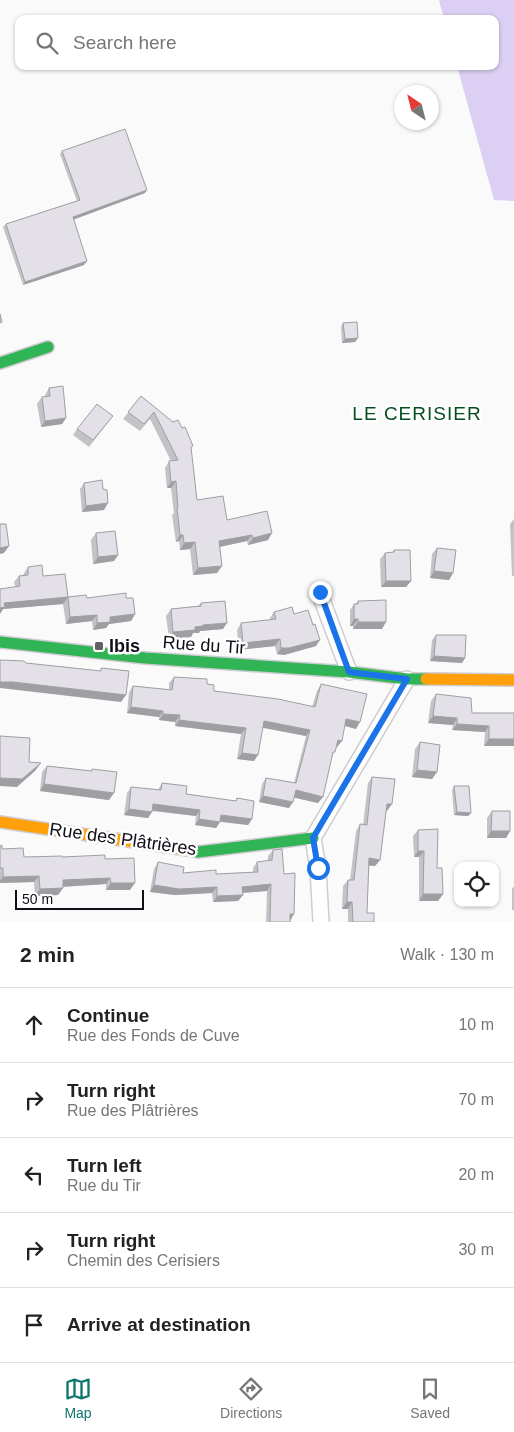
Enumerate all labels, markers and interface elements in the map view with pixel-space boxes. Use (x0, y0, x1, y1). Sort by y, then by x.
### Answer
search box (15, 15, 499, 70)
icon: search (33, 29, 61, 57)
text: Search here (73, 32, 177, 53)
north arrow (394, 85, 439, 130)
district label: LE CERISIER (352, 403, 482, 424)
route end (309, 581, 332, 604)
street label: Rue du Tir (162, 632, 246, 658)
place label: Ibis (109, 636, 140, 656)
marker: Ibis (93, 640, 105, 652)
street label: Rue des Plâtrières (48, 819, 198, 859)
route start (307, 857, 330, 880)
map controls (454, 862, 499, 907)
button: locate (454, 862, 499, 907)
scale bar (15, 887, 144, 910)
text: 50 m (22, 891, 53, 907)
text: 2 min (20, 943, 75, 966)
text: Walk · 130 m (400, 946, 494, 963)
text: Continue (67, 1005, 149, 1026)
icon: ahead (20, 1011, 48, 1039)
text: 10 m (458, 1016, 494, 1033)
text: Rue des Fonds de Cuve (67, 1027, 240, 1044)
text: Turn right (67, 1080, 155, 1101)
icon: right (20, 1086, 48, 1114)
text: 70 m (458, 1091, 494, 1108)
text: Rue des Plâtrières (67, 1102, 199, 1119)
text: Turn left (67, 1155, 142, 1176)
icon: left (20, 1161, 48, 1189)
text: 20 m (458, 1166, 494, 1183)
text: Rue du Tir (67, 1177, 141, 1194)
text: Turn right (67, 1230, 155, 1251)
icon: right (20, 1236, 48, 1264)
text: 30 m (458, 1241, 494, 1258)
text: Chemin des Cerisiers (67, 1252, 220, 1269)
icon: arrive (20, 1311, 48, 1339)
text: Arrive at destination (67, 1314, 251, 1335)
tab: Map (64, 1375, 92, 1421)
tab: Directions (220, 1375, 282, 1421)
tab: Saved (410, 1375, 450, 1421)

